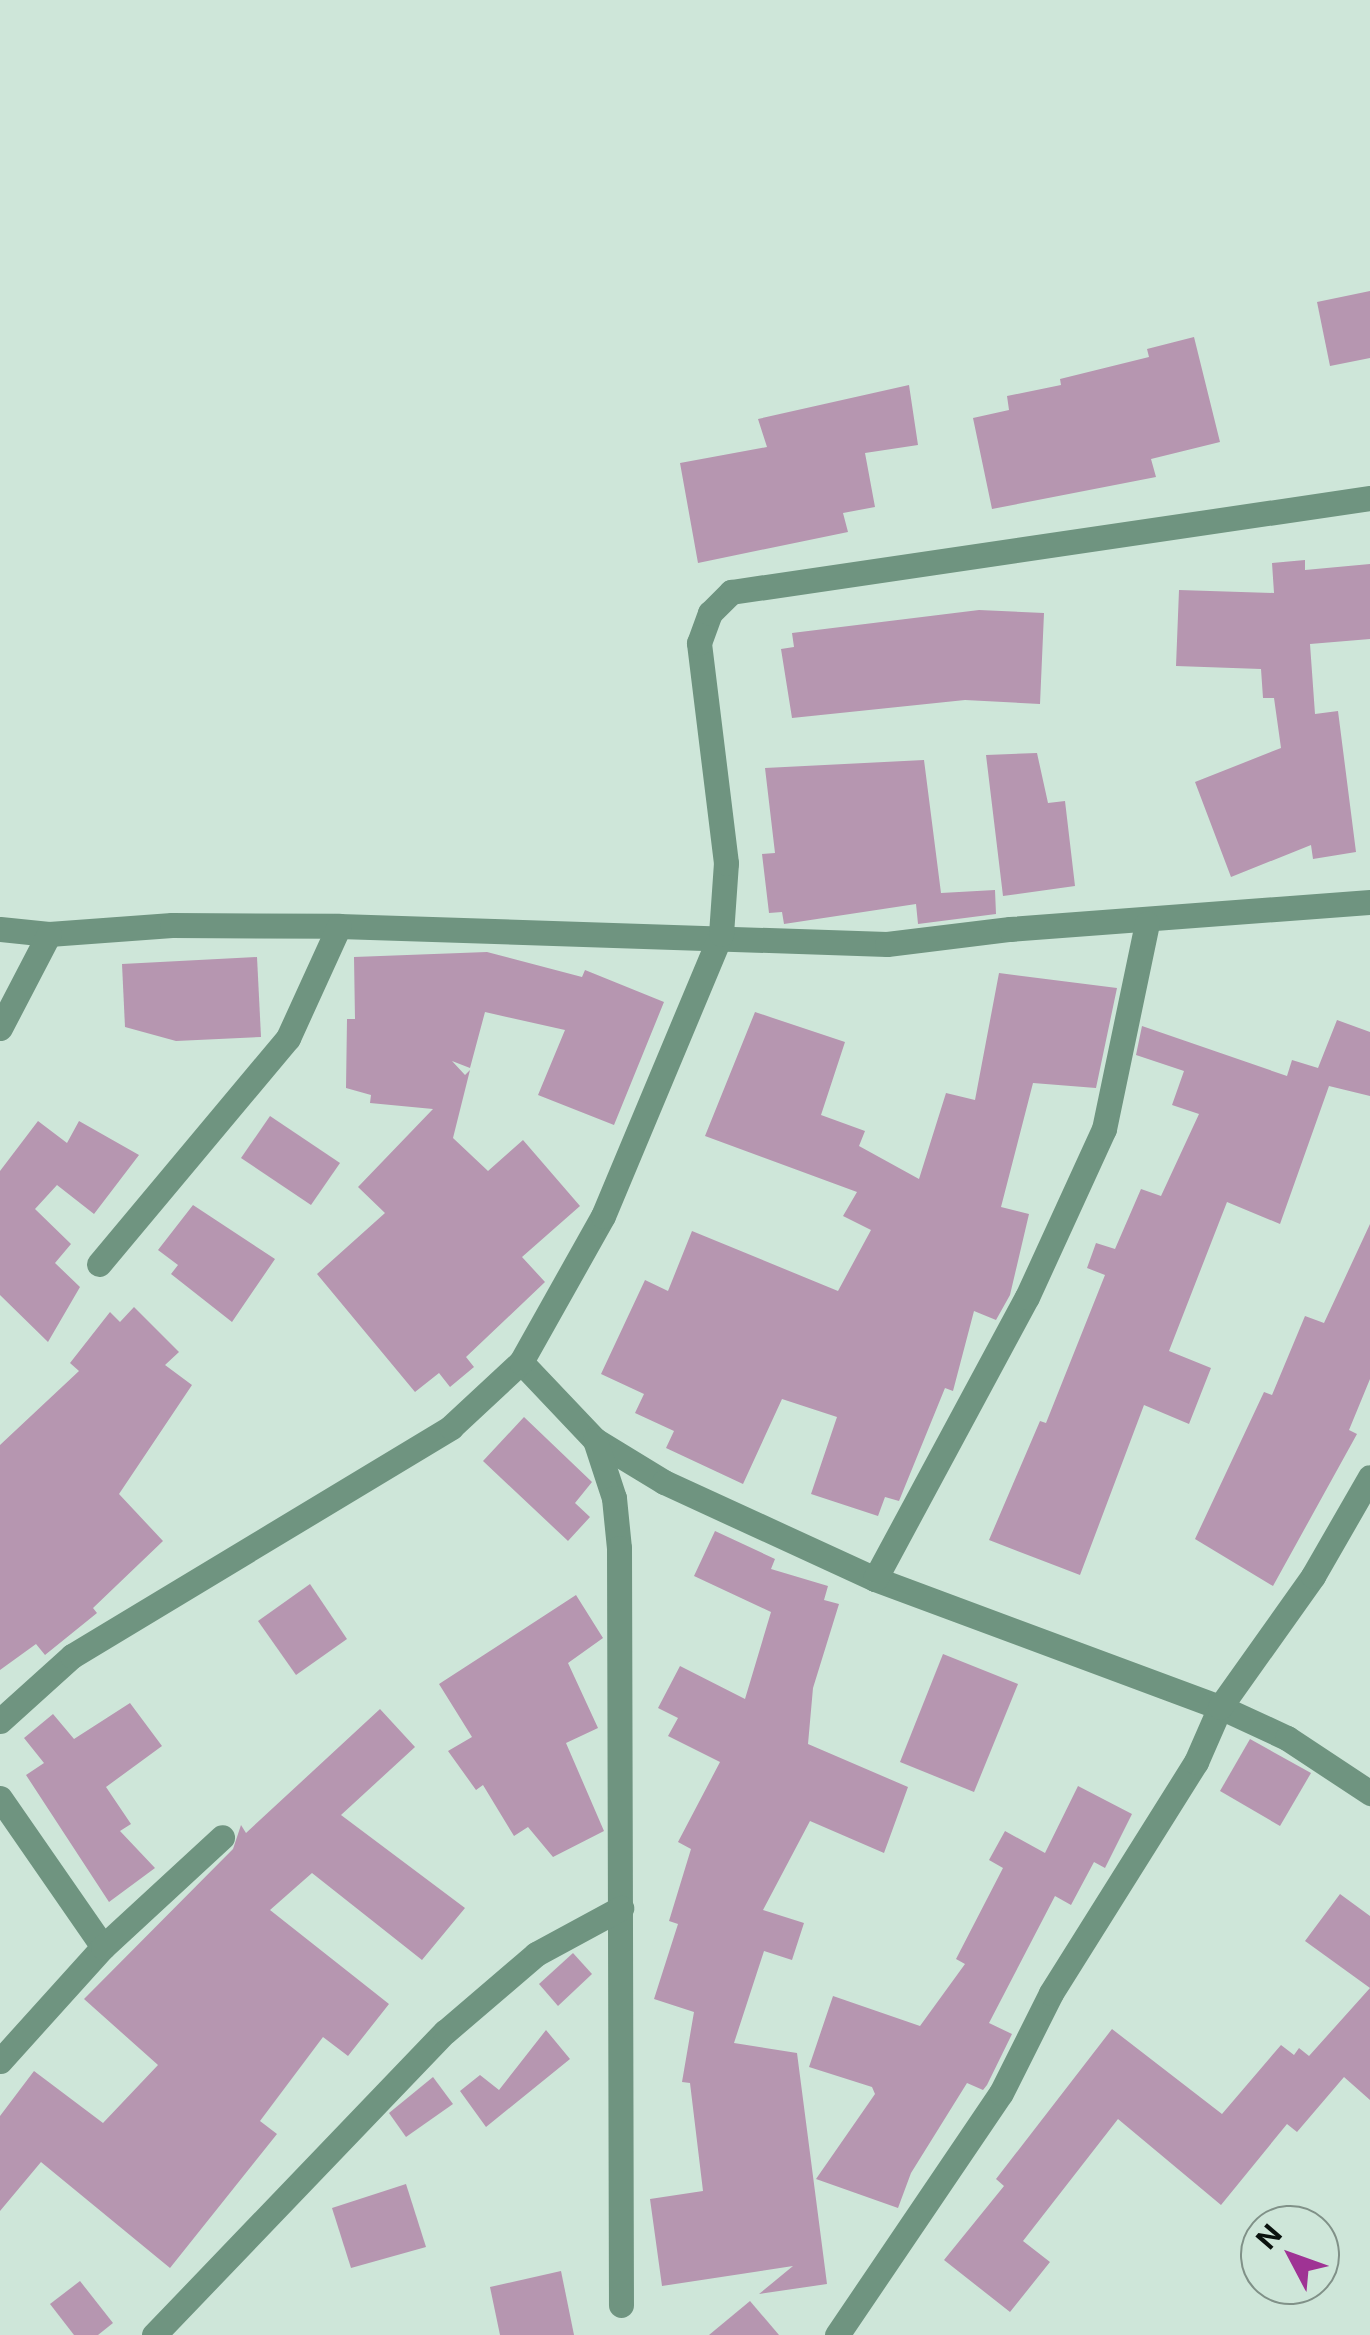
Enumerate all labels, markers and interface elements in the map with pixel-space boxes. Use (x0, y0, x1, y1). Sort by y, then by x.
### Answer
north arrow (1240, 2205, 1340, 2305)
text: N (1249, 2217, 1289, 2256)

